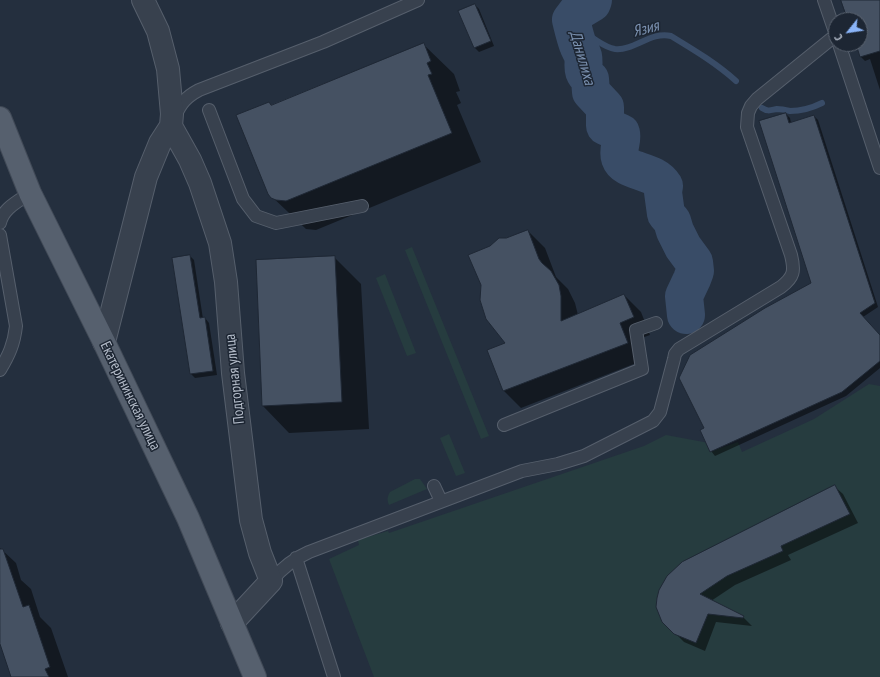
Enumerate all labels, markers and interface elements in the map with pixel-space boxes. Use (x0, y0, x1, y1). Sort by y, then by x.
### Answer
north arrow (828, 12, 868, 52)
water label: Язия (631, 16, 661, 42)
water label: Данилиха (565, 29, 599, 87)
text: С (831, 32, 846, 43)
street label: Подгорная улица (221, 333, 249, 425)
street label: Екатерининская улица (96, 339, 164, 453)

